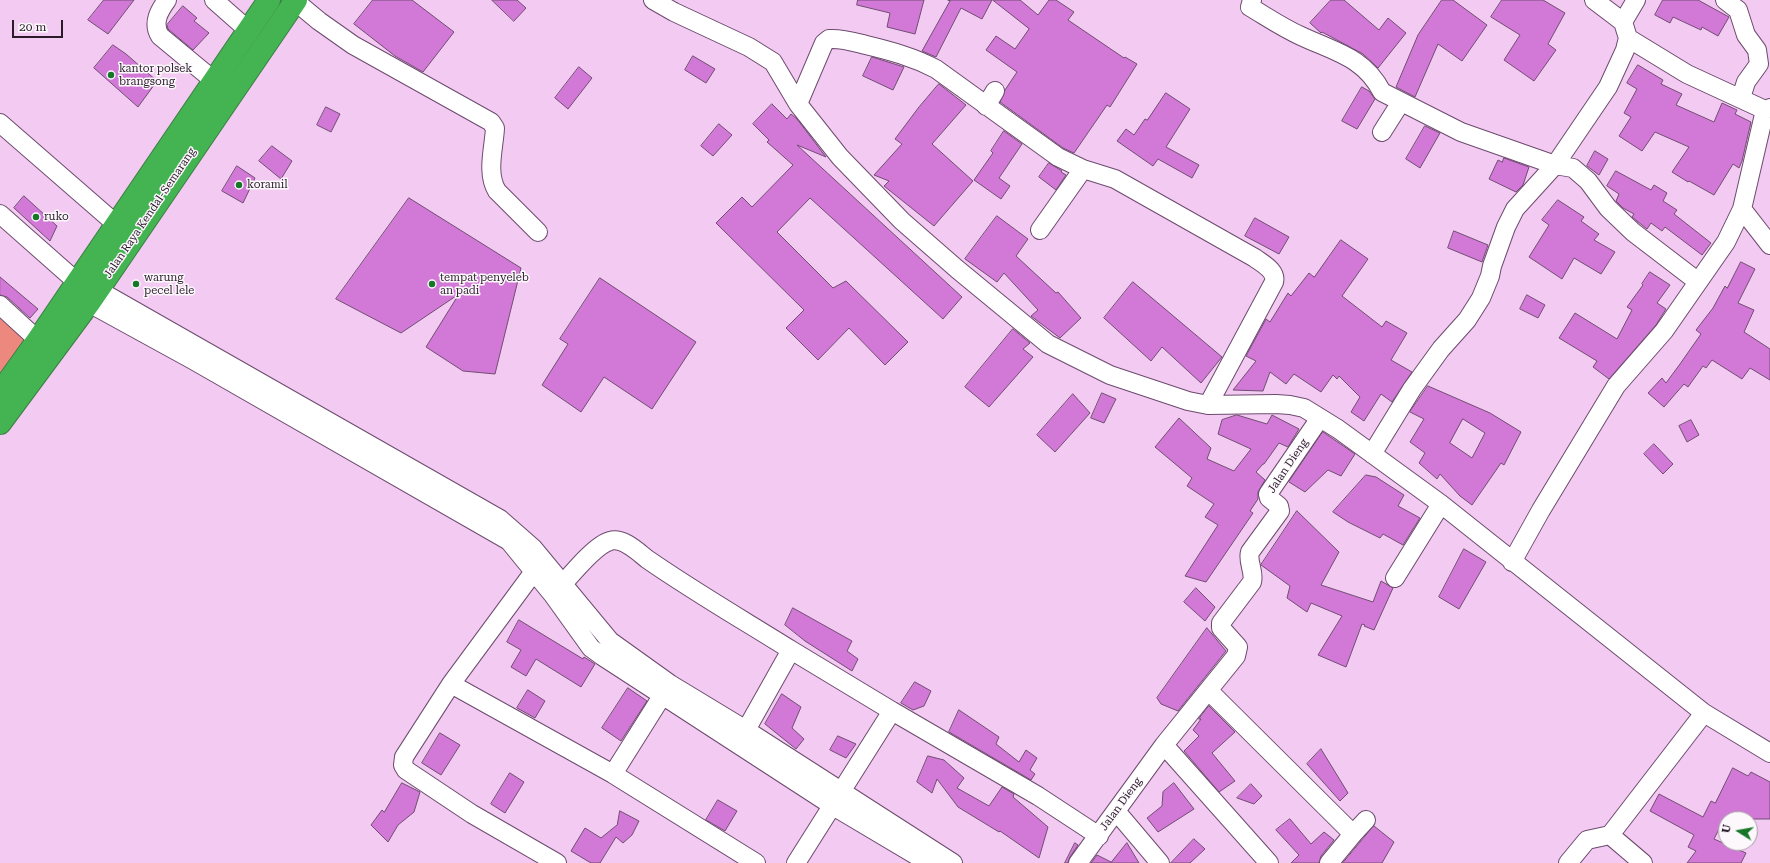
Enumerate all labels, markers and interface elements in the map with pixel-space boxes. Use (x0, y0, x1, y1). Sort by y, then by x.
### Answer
scale bar (14, 12, 65, 38)
text: 20 m (19, 20, 46, 34)
place label: kantor polsek brangsong (119, 62, 192, 88)
marker: kantor polsek brangsong (106, 70, 116, 80)
street label: Jalan Raya Kendal-Semarang (101, 145, 199, 281)
place label: koramil (247, 178, 288, 192)
marker: koramil (234, 180, 244, 190)
place label: ruko (44, 210, 69, 224)
marker: ruko (31, 212, 41, 222)
place label: warung pecel lele (144, 271, 194, 297)
place label: tempat penyeleb an padi (440, 271, 529, 297)
marker: warung pecel lele (131, 279, 141, 289)
marker: tempat penyeleb an padi (427, 279, 437, 289)
street label: Jalan Dieng (1265, 436, 1311, 496)
street label: Jalan Dieng (1097, 775, 1145, 833)
north arrow (1718, 811, 1758, 851)
text: U (1720, 823, 1734, 834)

